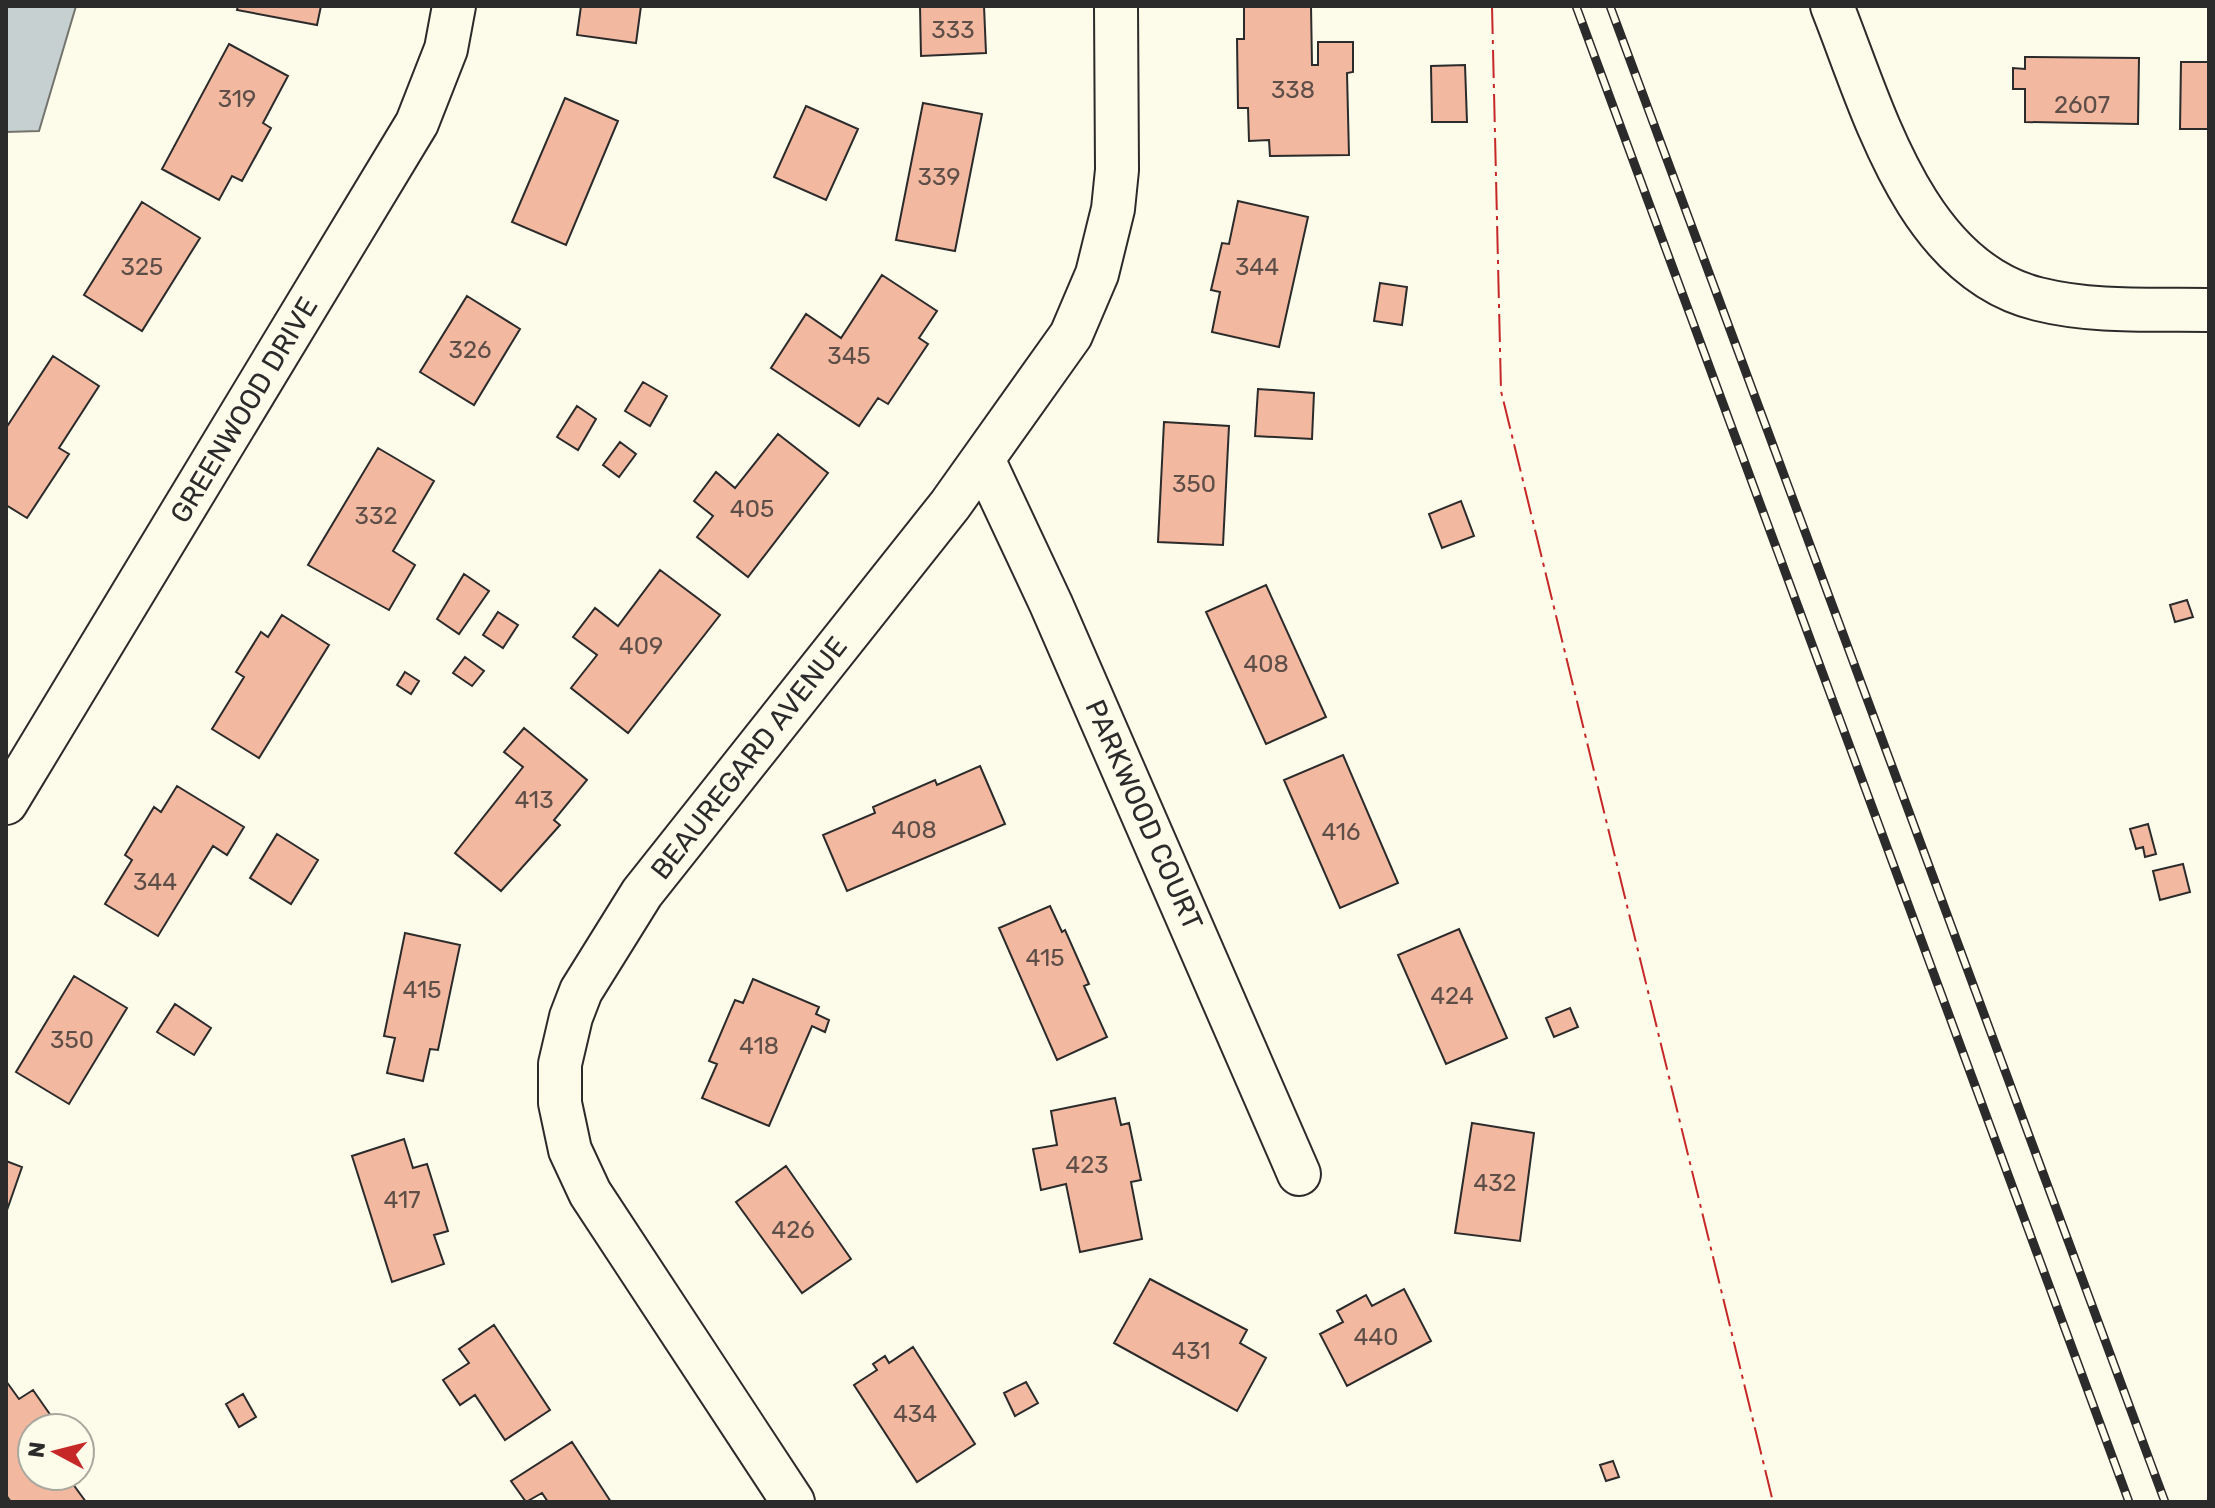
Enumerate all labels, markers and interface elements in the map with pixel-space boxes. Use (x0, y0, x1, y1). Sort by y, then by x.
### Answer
house number: 333 (931, 16, 975, 44)
house number: 338 (1271, 76, 1315, 104)
house number: 319 (218, 85, 256, 113)
house number: 2607 (2054, 91, 2110, 119)
house number: 339 (917, 163, 961, 191)
house number: 325 (121, 253, 163, 281)
house number: 344 (1235, 253, 1279, 281)
street label: GREENWOOD DRIVE (164, 291, 324, 529)
house number: 326 (449, 336, 491, 364)
house number: 345 (827, 342, 871, 370)
house number: 350 (1172, 470, 1216, 498)
house number: 405 (730, 495, 774, 523)
house number: 332 (355, 502, 397, 530)
street label: BEAUREGARD AVENUE (644, 630, 854, 886)
house number: 409 (619, 632, 663, 660)
house number: 408 (1243, 650, 1289, 678)
street label: PARKWOOD COURT (1078, 695, 1210, 935)
house number: 413 (514, 786, 554, 814)
house number: 408 (891, 816, 937, 844)
house number: 416 (1321, 818, 1361, 846)
house number: 344 (133, 868, 177, 896)
house number: 415 (1026, 944, 1064, 972)
house number: 415 (403, 976, 441, 1004)
house number: 424 (1430, 982, 1474, 1010)
house number: 350 (50, 1026, 94, 1054)
house number: 418 (739, 1032, 779, 1060)
house number: 423 (1065, 1151, 1109, 1179)
house number: 432 (1473, 1169, 1517, 1197)
house number: 417 (383, 1186, 421, 1214)
house number: 426 (771, 1216, 815, 1244)
house number: 440 (1353, 1323, 1399, 1351)
house number: 431 (1171, 1337, 1211, 1365)
house number: 434 (893, 1400, 937, 1428)
north arrow (16, 1412, 96, 1492)
text: N (22, 1440, 51, 1459)

